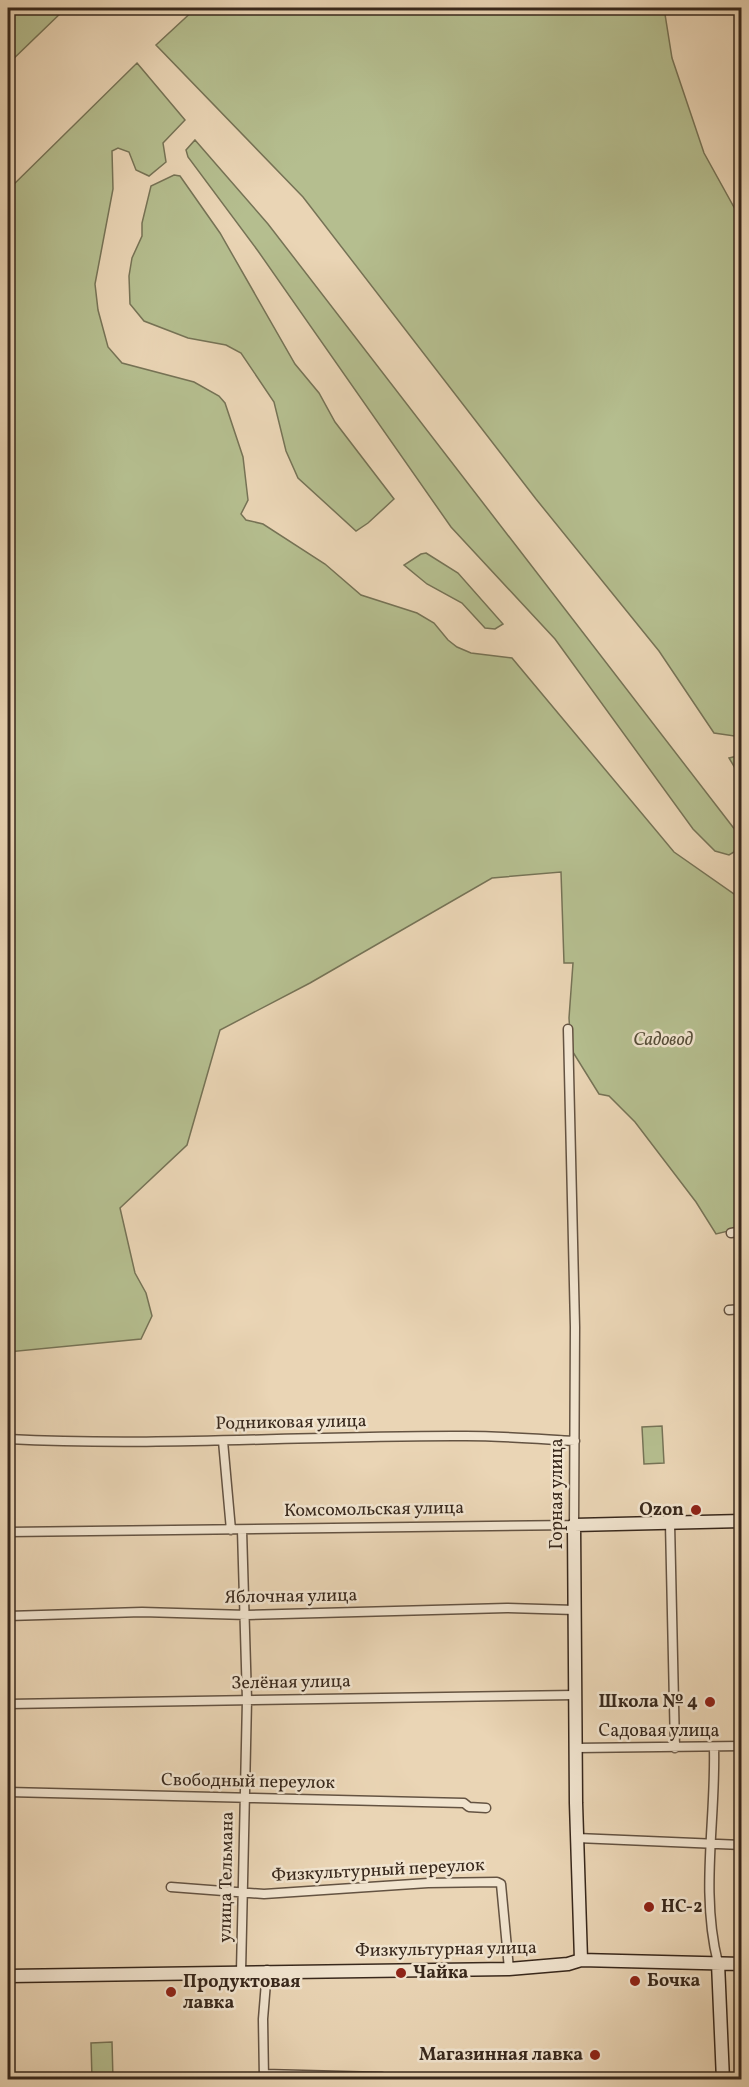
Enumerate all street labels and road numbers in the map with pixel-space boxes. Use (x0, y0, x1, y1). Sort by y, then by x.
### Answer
street label: Родниковая улица (215, 1409, 367, 1437)
street label: Горная улица (545, 1438, 570, 1550)
street label: Комсомольская улица (284, 1496, 464, 1524)
street label: Яблочная улица (224, 1583, 358, 1611)
street label: Зелёная улица (231, 1669, 351, 1697)
street label: Садовая улица (598, 1719, 720, 1744)
street label: Свободный переулок (161, 1768, 336, 1796)
street label: улица Тельмана (213, 1811, 241, 1943)
street label: Физкультурный переулок (271, 1853, 486, 1889)
street label: Физкультурная улица (355, 1936, 537, 1964)

